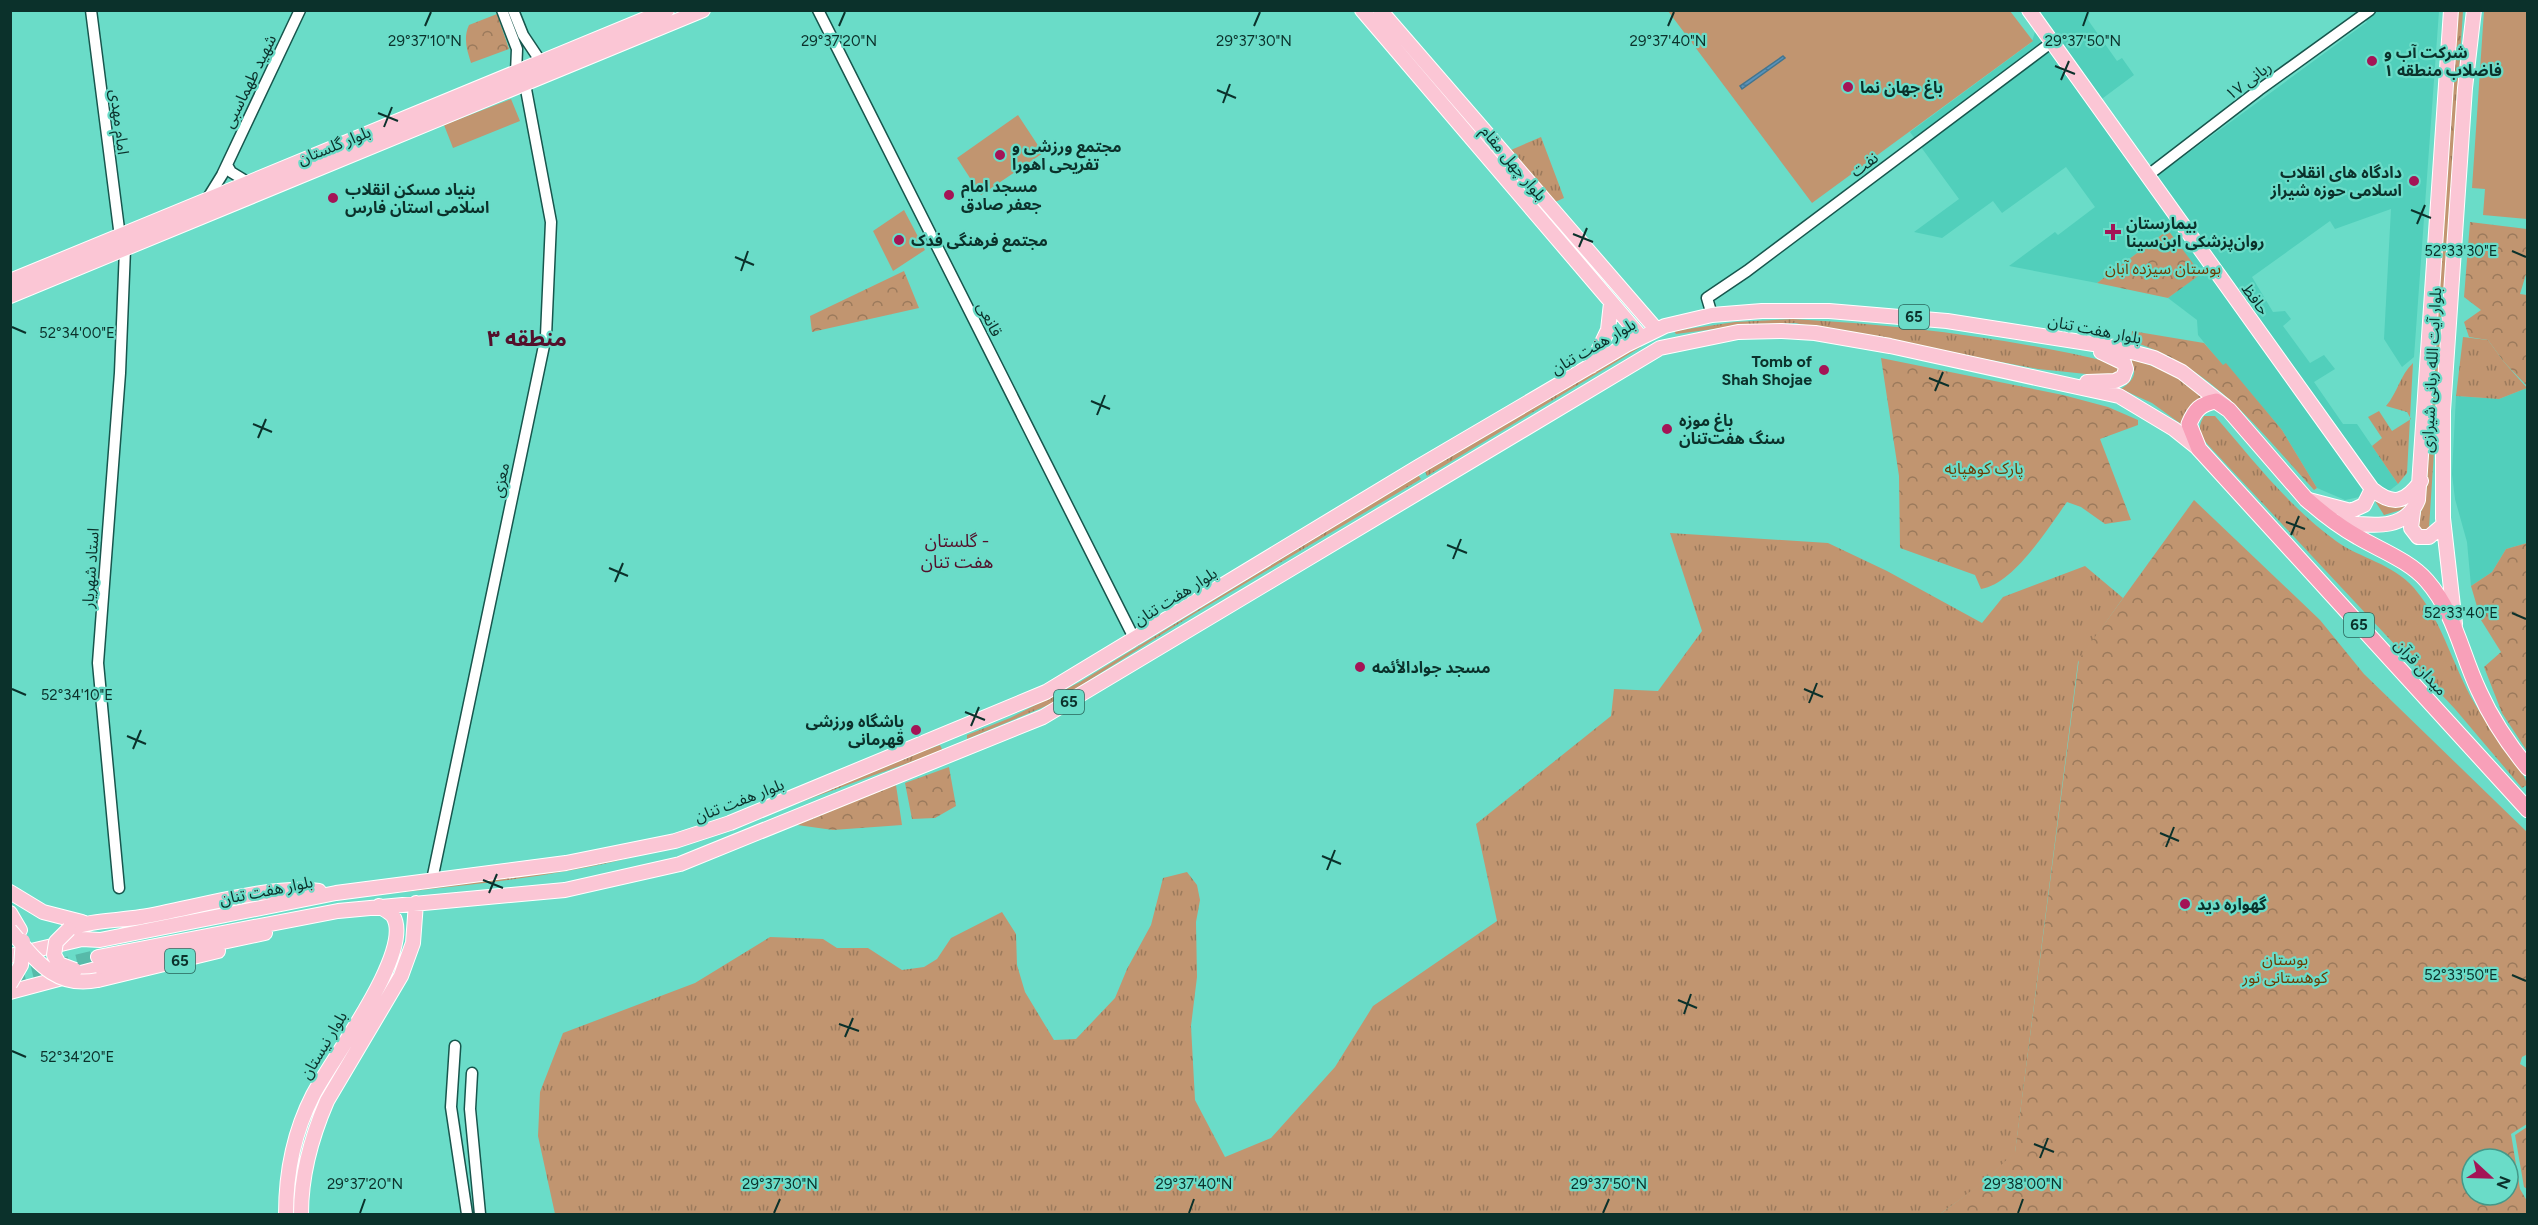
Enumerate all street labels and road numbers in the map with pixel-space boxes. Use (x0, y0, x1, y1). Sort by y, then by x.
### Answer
street label: شهید طهماسبی (219, 31, 280, 131)
street label: ربانی ۱۷ (2222, 57, 2275, 104)
street label: امام مهدی (103, 88, 133, 156)
street label: بلوار گلستان (295, 122, 373, 169)
street label: بلوار چهل مقام (1474, 122, 1551, 207)
street label: نفت (1847, 148, 1882, 181)
street label: حافظ (2238, 280, 2273, 319)
street label: بلوار آیت الله ربانی شیرازی (2418, 287, 2445, 453)
street label: قانعی (973, 299, 1006, 340)
road number: 65 (1899, 305, 1929, 329)
street label: بلوار هفت تنان (2047, 311, 2143, 348)
street label: بلوار هفت تنان (1547, 315, 1639, 378)
street label: معزی (488, 461, 513, 499)
street label: استاد شهریار (78, 527, 103, 610)
street label: بلوار هفت تنان (1130, 563, 1220, 630)
road number: 65 (2344, 613, 2374, 637)
street label: میدان قرآن (2390, 635, 2451, 699)
road number: 65 (1054, 690, 1084, 714)
street label: بلوار هفت تنان (692, 775, 787, 826)
street label: بلوار هفت تنان (218, 872, 314, 909)
road number: 65 (165, 949, 195, 973)
street label: بلوار نیستان (296, 1008, 351, 1083)

